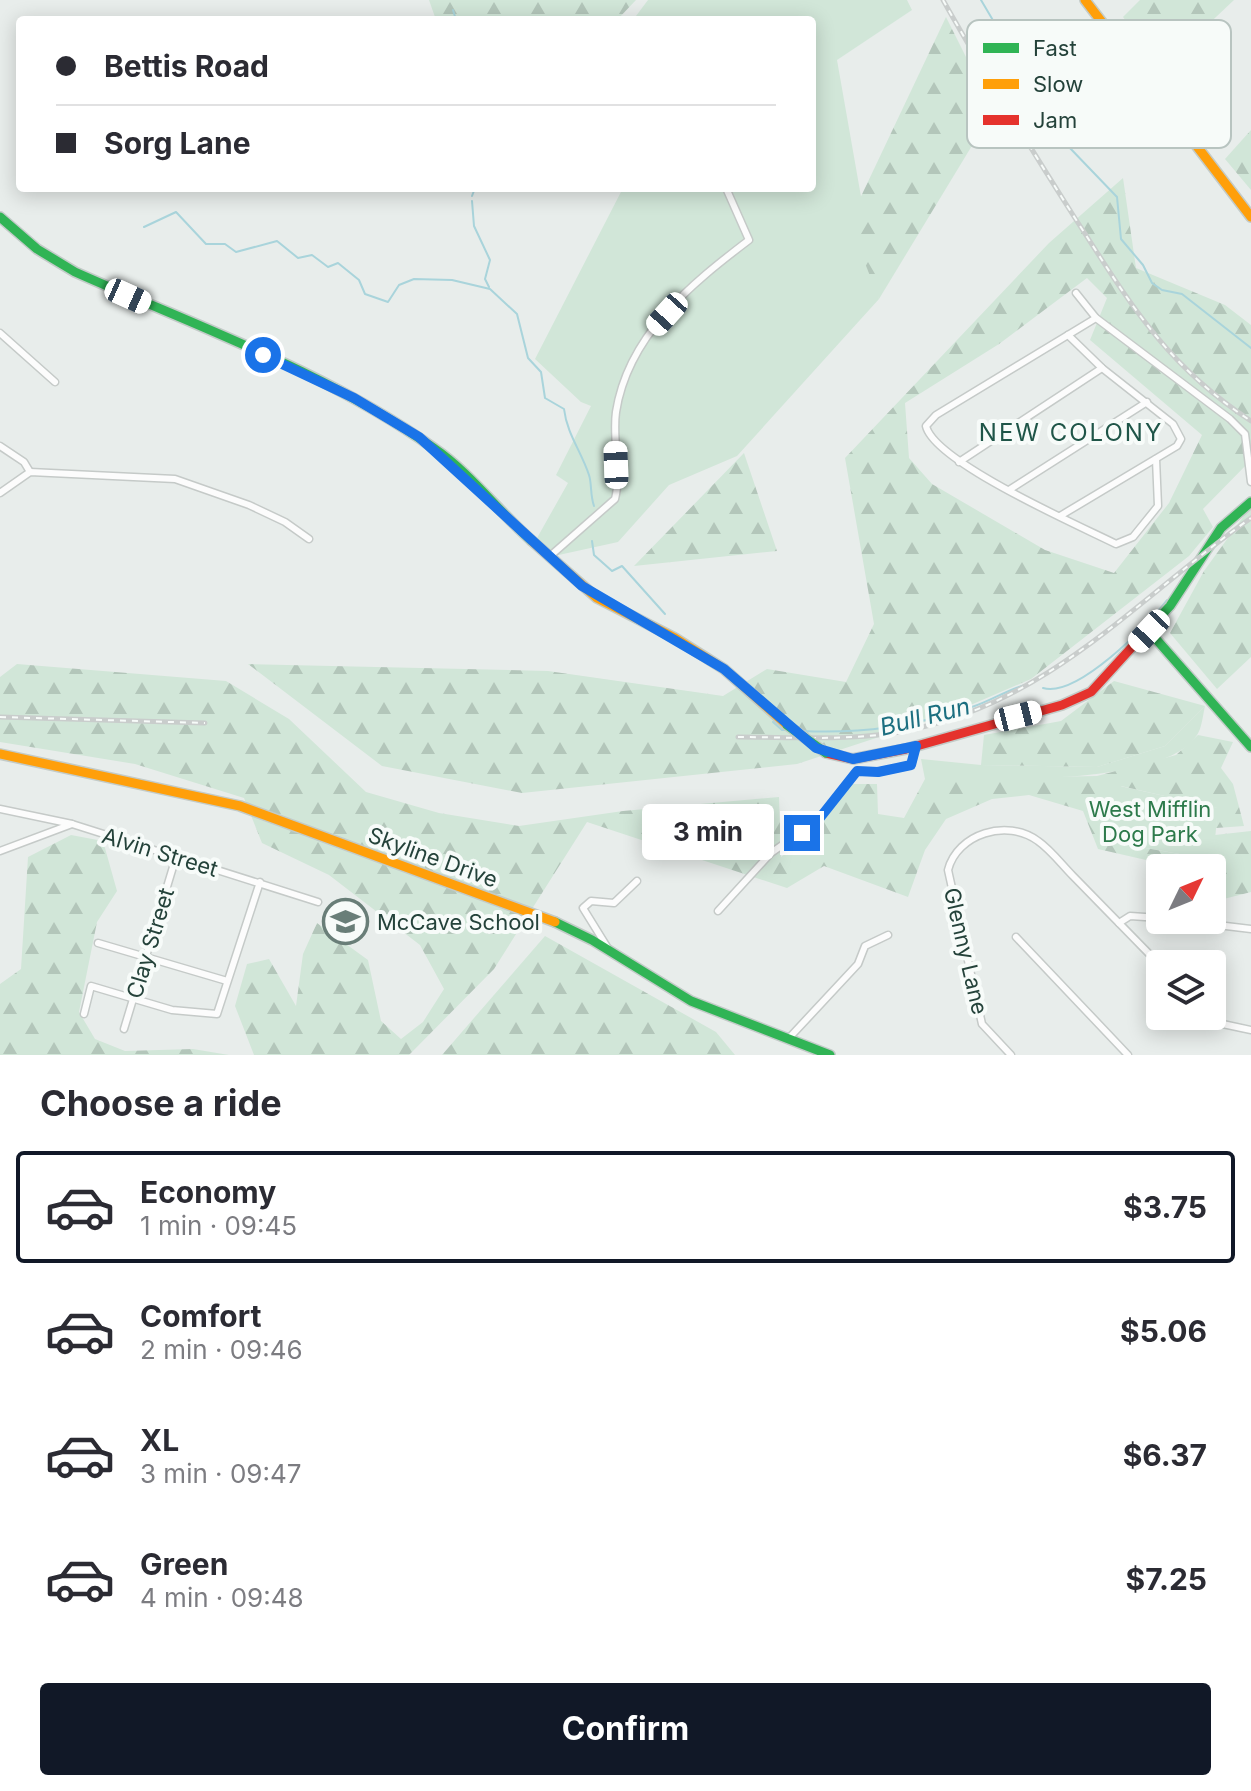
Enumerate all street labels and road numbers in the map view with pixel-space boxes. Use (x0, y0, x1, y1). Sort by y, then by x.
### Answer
street label: Alvin Street (99, 822, 221, 882)
street label: Skyline Drive (365, 822, 501, 892)
street label: Clay Street (121, 885, 179, 1001)
street label: Glenny Lane (939, 885, 993, 1017)

